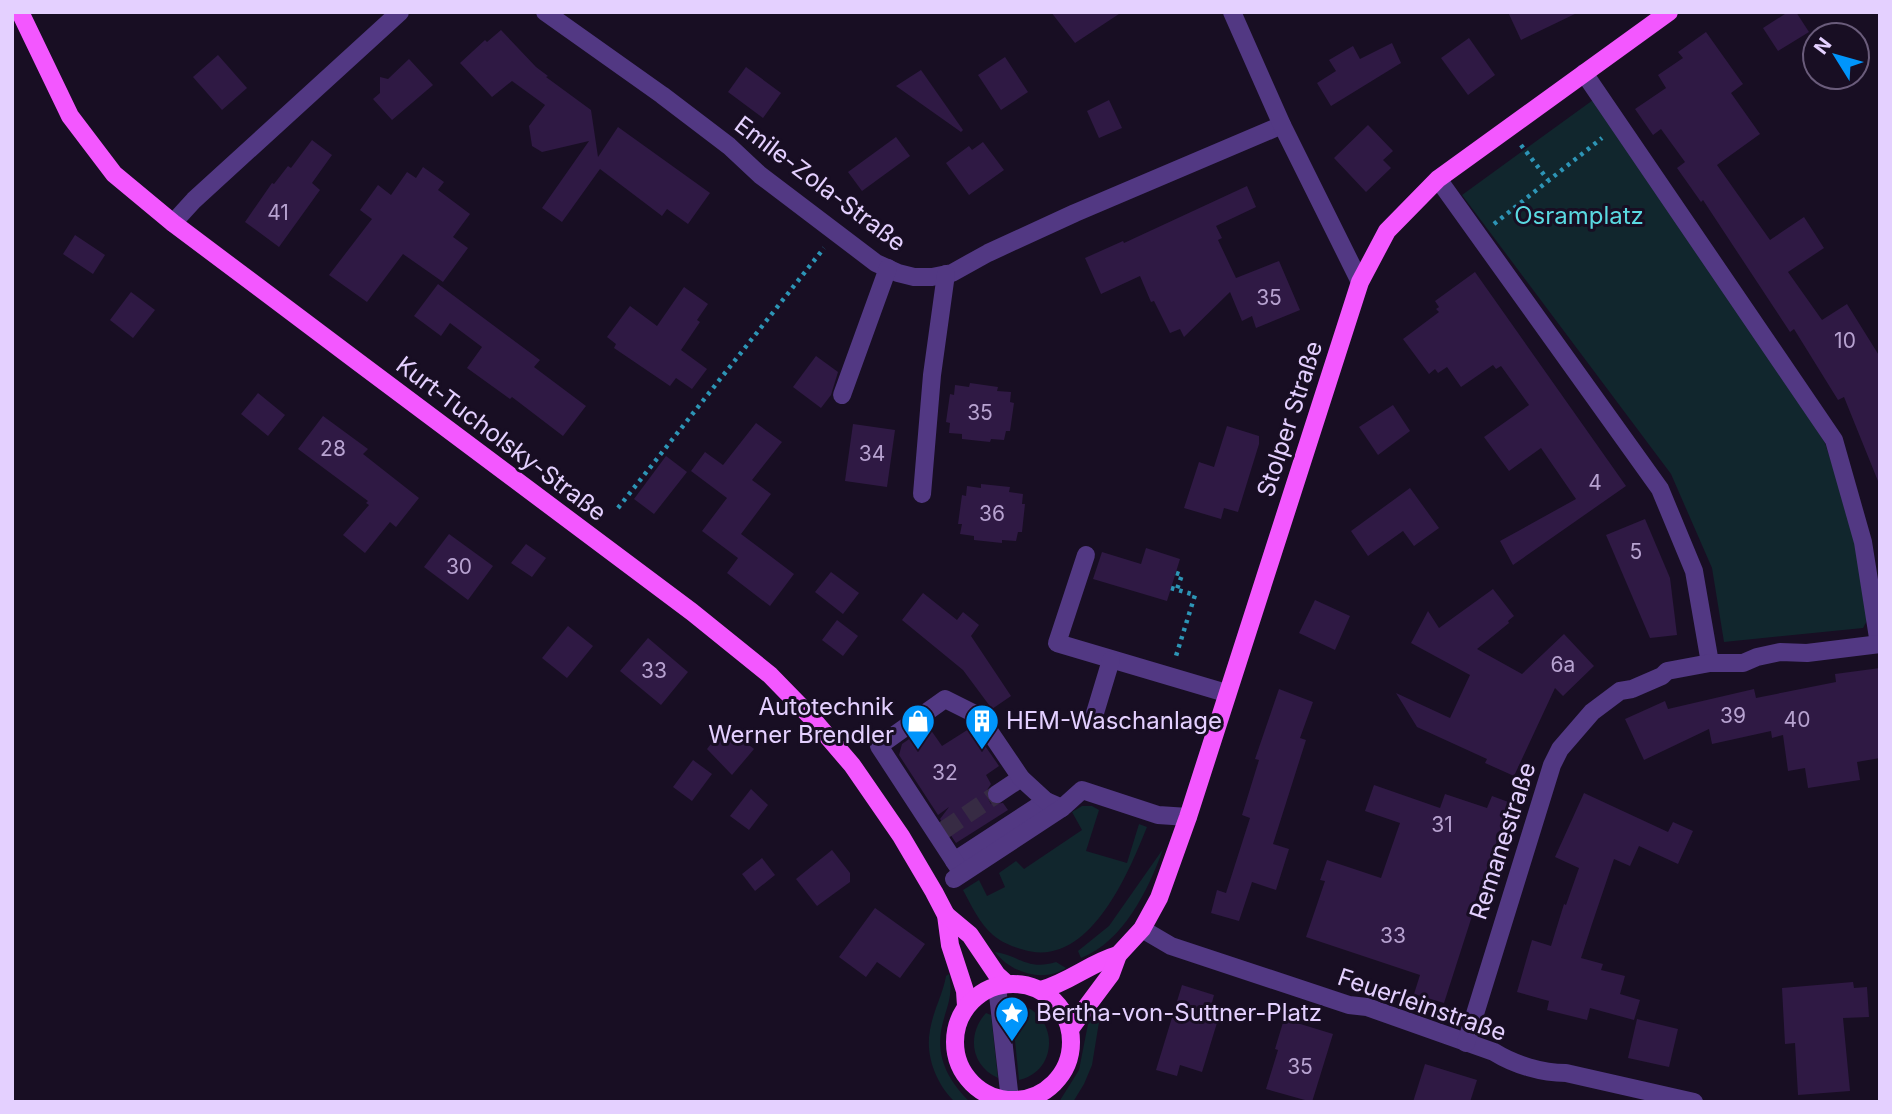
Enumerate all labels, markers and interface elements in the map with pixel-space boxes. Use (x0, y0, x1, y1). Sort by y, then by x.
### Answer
north arrow (1801, 21, 1871, 91)
text: N (1809, 33, 1836, 59)
street label: Emile-Zola-Straße (729, 110, 911, 257)
house number: 41 (267, 200, 289, 225)
park label: Osramplatz (1514, 201, 1644, 230)
house number: 35 (1256, 285, 1282, 310)
house number: 10 (1834, 328, 1856, 353)
street label: Stolper Straße (1251, 337, 1328, 500)
street label: Kurt-Tucholsky-Straße (391, 350, 612, 527)
house number: 35 (967, 400, 993, 425)
house number: 28 (320, 436, 346, 461)
house number: 34 (859, 441, 885, 466)
house number: 4 (1588, 470, 1602, 495)
house number: 36 (979, 501, 1005, 526)
house number: 5 (1630, 539, 1642, 564)
house number: 30 (446, 554, 472, 579)
house number: 6a (1551, 652, 1575, 677)
house number: 33 (641, 658, 667, 683)
place label: Autotechnik Werner Brendler (708, 692, 894, 749)
shop icon: Autotechnik Werner Brendler (899, 702, 937, 751)
building icon: HEM-Waschanlage (963, 702, 1001, 751)
house number: 39 (1720, 703, 1746, 728)
place label: HEM-Waschanlage (1006, 706, 1222, 735)
house number: 40 (1784, 707, 1810, 732)
street label: Remanestraße (1463, 759, 1542, 923)
house number: 32 (932, 760, 958, 785)
house number: 31 (1431, 812, 1453, 837)
house number: 33 (1380, 923, 1406, 948)
street label: Feuerleinstraße (1334, 962, 1510, 1047)
place icon: Bertha-von-Suttner-Platz (993, 994, 1031, 1043)
place label: Bertha-von-Suttner-Platz (1036, 998, 1322, 1027)
house number: 35 (1287, 1054, 1313, 1079)

